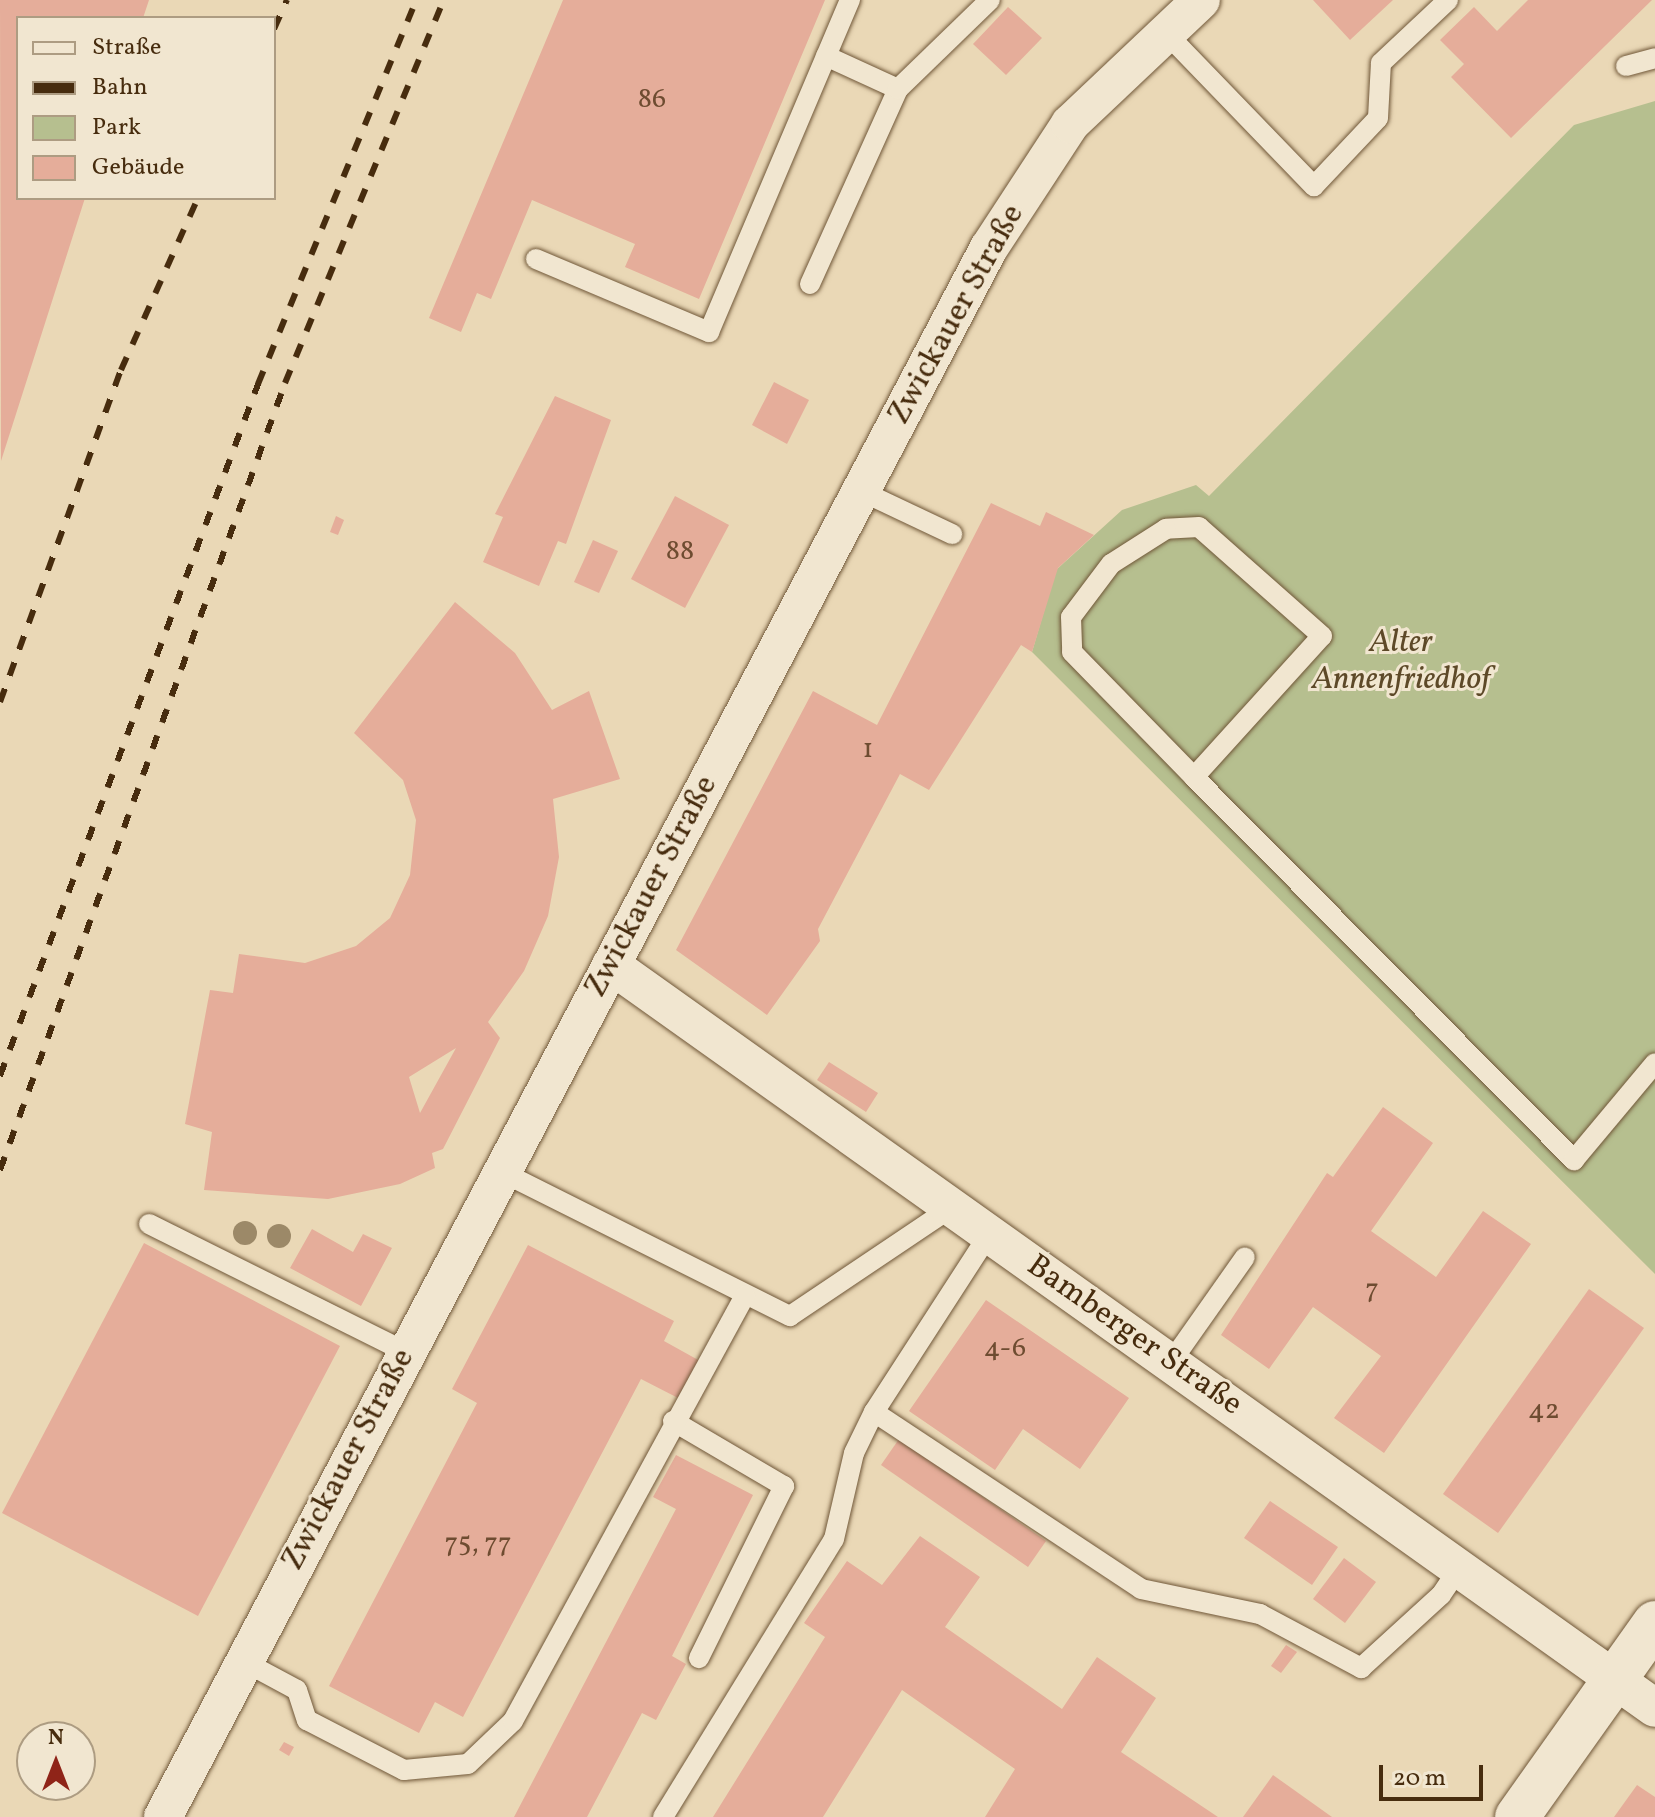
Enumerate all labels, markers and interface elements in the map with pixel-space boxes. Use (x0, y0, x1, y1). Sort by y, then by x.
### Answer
legend (16, 16, 276, 200)
text: Straße (92, 31, 161, 65)
text: Bahn (92, 71, 148, 105)
house number: 86 (638, 83, 666, 117)
text: Park (92, 111, 141, 145)
text: Gebäude (92, 151, 184, 185)
street label: Zwickauer Straße (881, 198, 1033, 432)
house number: 88 (666, 535, 694, 569)
park label: Alter Annenfriedhof (1312, 625, 1490, 700)
house number: 1 (863, 733, 873, 767)
street label: Zwickauer Straße (577, 770, 727, 1004)
street label: Bamberger Straße (1019, 1247, 1249, 1425)
house number: 7 (1365, 1273, 1379, 1307)
house number: 4-6 (984, 1332, 1026, 1366)
street label: Zwickauer Straße (274, 1343, 424, 1577)
house number: 42 (1528, 1394, 1560, 1428)
house number: 75, 77 (444, 1527, 512, 1561)
north arrow (16, 1721, 96, 1801)
text: N (48, 1723, 64, 1754)
scale bar (1383, 1749, 1487, 1799)
text: 20 m (1393, 1762, 1446, 1796)

